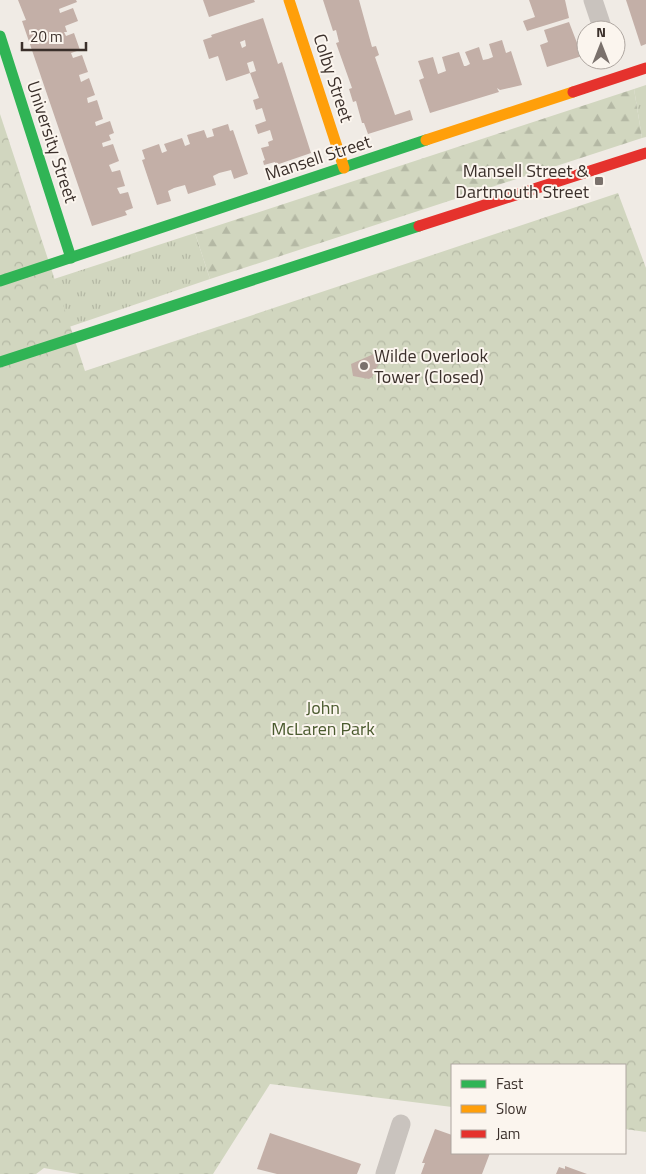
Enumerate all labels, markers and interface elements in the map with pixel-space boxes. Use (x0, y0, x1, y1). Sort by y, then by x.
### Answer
scale bar (22, 20, 86, 52)
north arrow (576, 20, 626, 70)
text: N (596, 21, 606, 42)
text: 20 m (30, 25, 63, 48)
street label: Colby Street (306, 30, 361, 126)
street label: University Street (20, 77, 85, 207)
street label: Mansell Street (261, 127, 375, 187)
place label: Mansell Street & Dartmouth Street (455, 157, 590, 205)
marker: Mansell Street & Dartmouth Street (593, 175, 605, 187)
place label: Wilde Overlook Tower (Closed) (374, 342, 488, 390)
marker: Wilde Overlook Tower (Closed) (358, 360, 370, 372)
park label: John McLaren Park (271, 694, 375, 742)
legend (451, 1064, 626, 1154)
text: Fast (496, 1072, 524, 1095)
text: Slow (496, 1097, 527, 1120)
text: Jam (496, 1122, 520, 1145)

